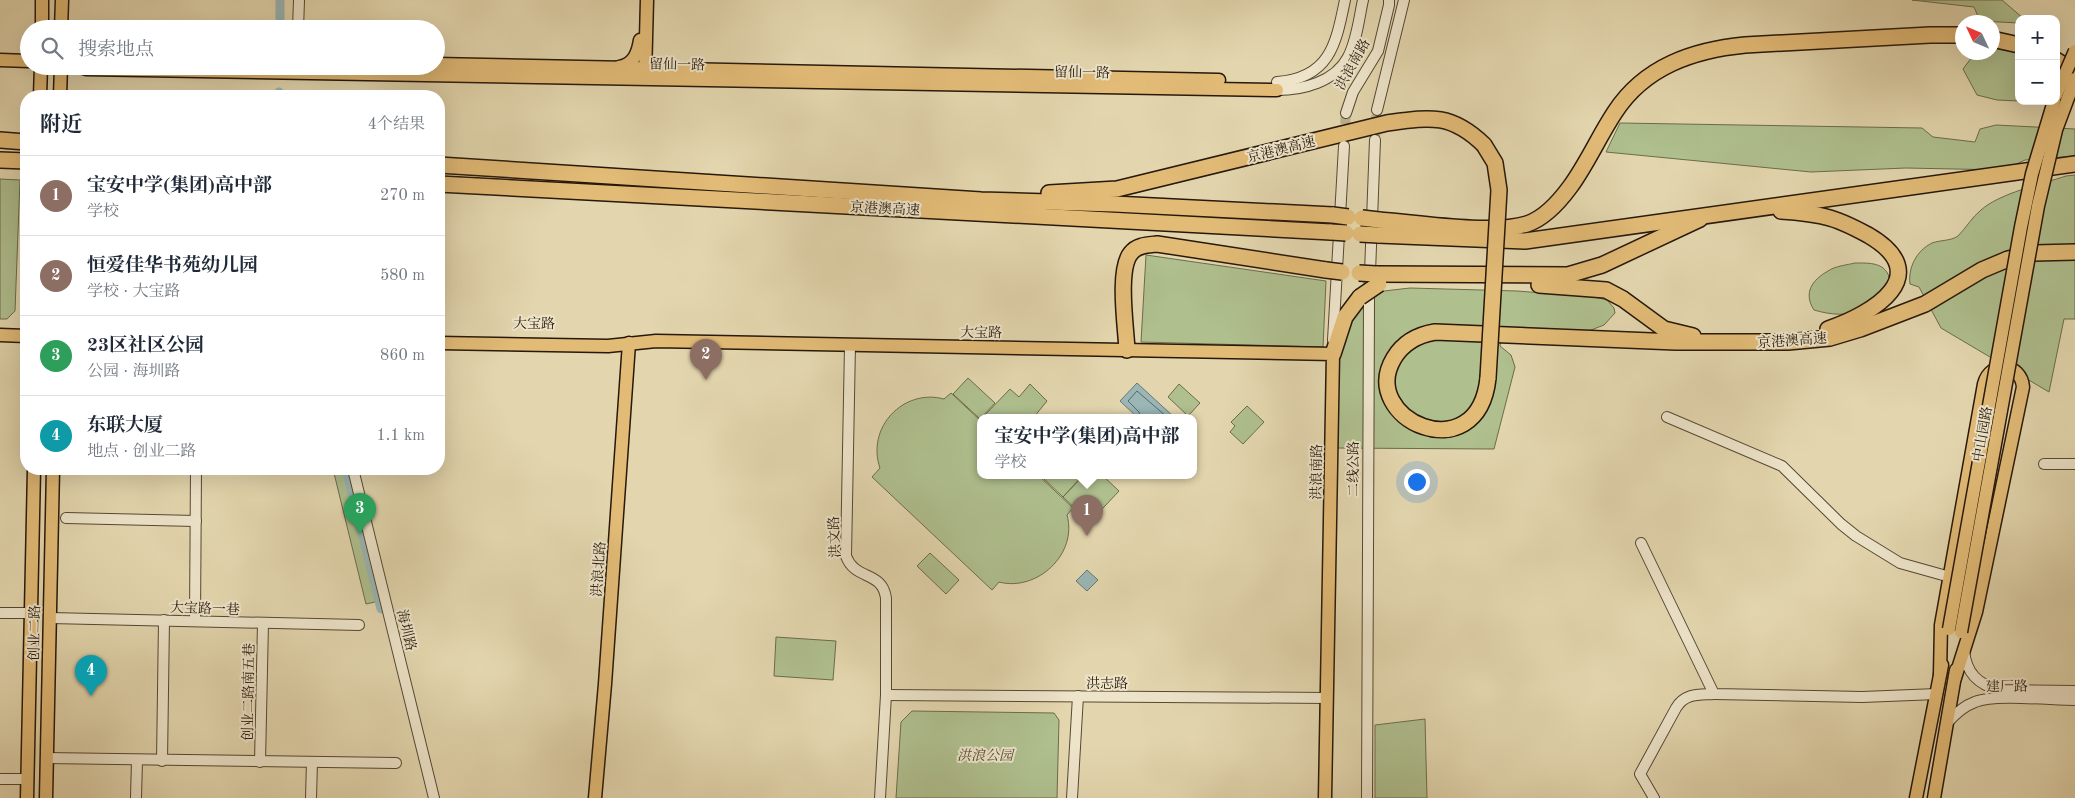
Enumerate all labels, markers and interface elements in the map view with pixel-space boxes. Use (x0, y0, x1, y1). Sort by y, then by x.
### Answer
north arrow (1955, 15, 2000, 60)
map controls (2015, 15, 2060, 105)
button: + (2015, 15, 2060, 60)
search box (20, 20, 445, 75)
icon: search (38, 34, 66, 62)
street label: 洪浪南路 (1332, 36, 1373, 92)
text: 搜索地点 (78, 41, 154, 60)
street label: 留仙一路 (649, 57, 705, 72)
button: − (2015, 60, 2060, 105)
street label: 留仙一路 (1054, 65, 1110, 80)
text: 附近 (40, 115, 82, 136)
text: 4个结果 (368, 117, 425, 133)
street label: 京港澳高速 (1245, 134, 1317, 165)
text: 宝安中学(集团)高中部 (87, 177, 272, 196)
text: 1 (51, 188, 61, 204)
text: 270 m (380, 188, 425, 204)
street label: 京港澳高速 (850, 199, 920, 218)
text: 学校 (87, 204, 119, 220)
text: 恒爱佳华书苑幼儿园 (87, 257, 258, 276)
text: 2 (51, 268, 61, 284)
text: 580 m (380, 268, 425, 284)
text: 学校 · 大宝路 (87, 284, 180, 300)
street label: 大宝路 (513, 316, 555, 331)
street label: 大宝路 (960, 325, 1002, 340)
street label: 京港澳高速 (1757, 331, 1827, 350)
text: 23区社区公园 (87, 337, 204, 356)
pin: 2 (690, 339, 722, 380)
text: 3 (51, 348, 61, 364)
text: 860 m (380, 348, 425, 364)
text: 公园 · 海圳路 (87, 364, 180, 380)
street label: 中山园路 (1970, 405, 1995, 463)
popup (977, 414, 1197, 479)
text: 东联大厦 (87, 417, 163, 436)
text: 4 (51, 428, 61, 444)
text: 1.1 km (376, 428, 425, 444)
text: 宝安中学(集团)高中部 (994, 428, 1180, 447)
street label: 二线公路 (1346, 441, 1361, 497)
text: 地点 · 创业二路 (87, 444, 196, 460)
street label: 洪浪南路 (1309, 444, 1324, 500)
text: 学校 (994, 455, 1026, 471)
your location (1404, 469, 1430, 495)
pin: 3 (344, 493, 376, 534)
pin: 1 (1071, 495, 1103, 536)
street label: 洪文路 (826, 516, 843, 558)
street label: 洪浪北路 (589, 541, 608, 597)
street label: 大宝路一巷 (170, 600, 240, 617)
street label: 创业二路 (27, 605, 42, 661)
street label: 海圳路 (394, 608, 419, 652)
street label: 创业二路南五巷 (240, 643, 257, 741)
pin: 4 (75, 655, 107, 696)
street label: 洪志路 (1086, 676, 1128, 691)
street label: 建厂路 (1986, 679, 2028, 694)
park label: 洪浪公园 (957, 748, 1015, 763)

